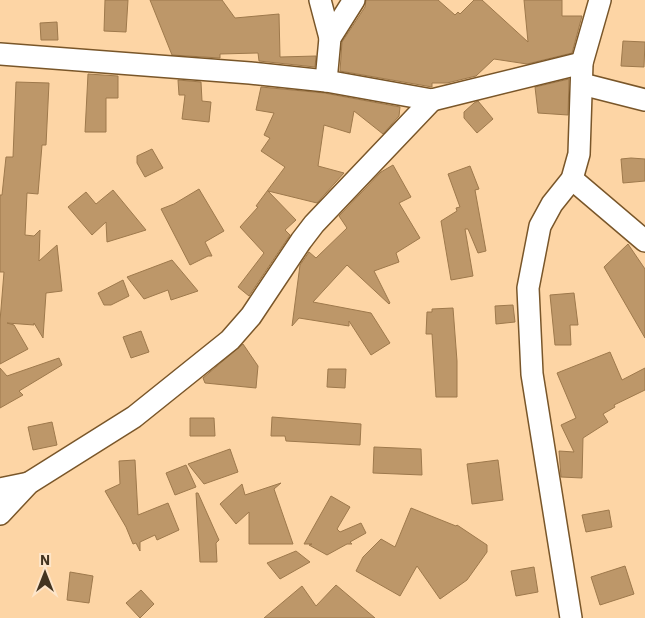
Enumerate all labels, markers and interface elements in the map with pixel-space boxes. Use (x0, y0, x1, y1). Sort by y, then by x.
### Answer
north arrow (20, 548, 70, 598)
text: N (40, 551, 50, 569)

